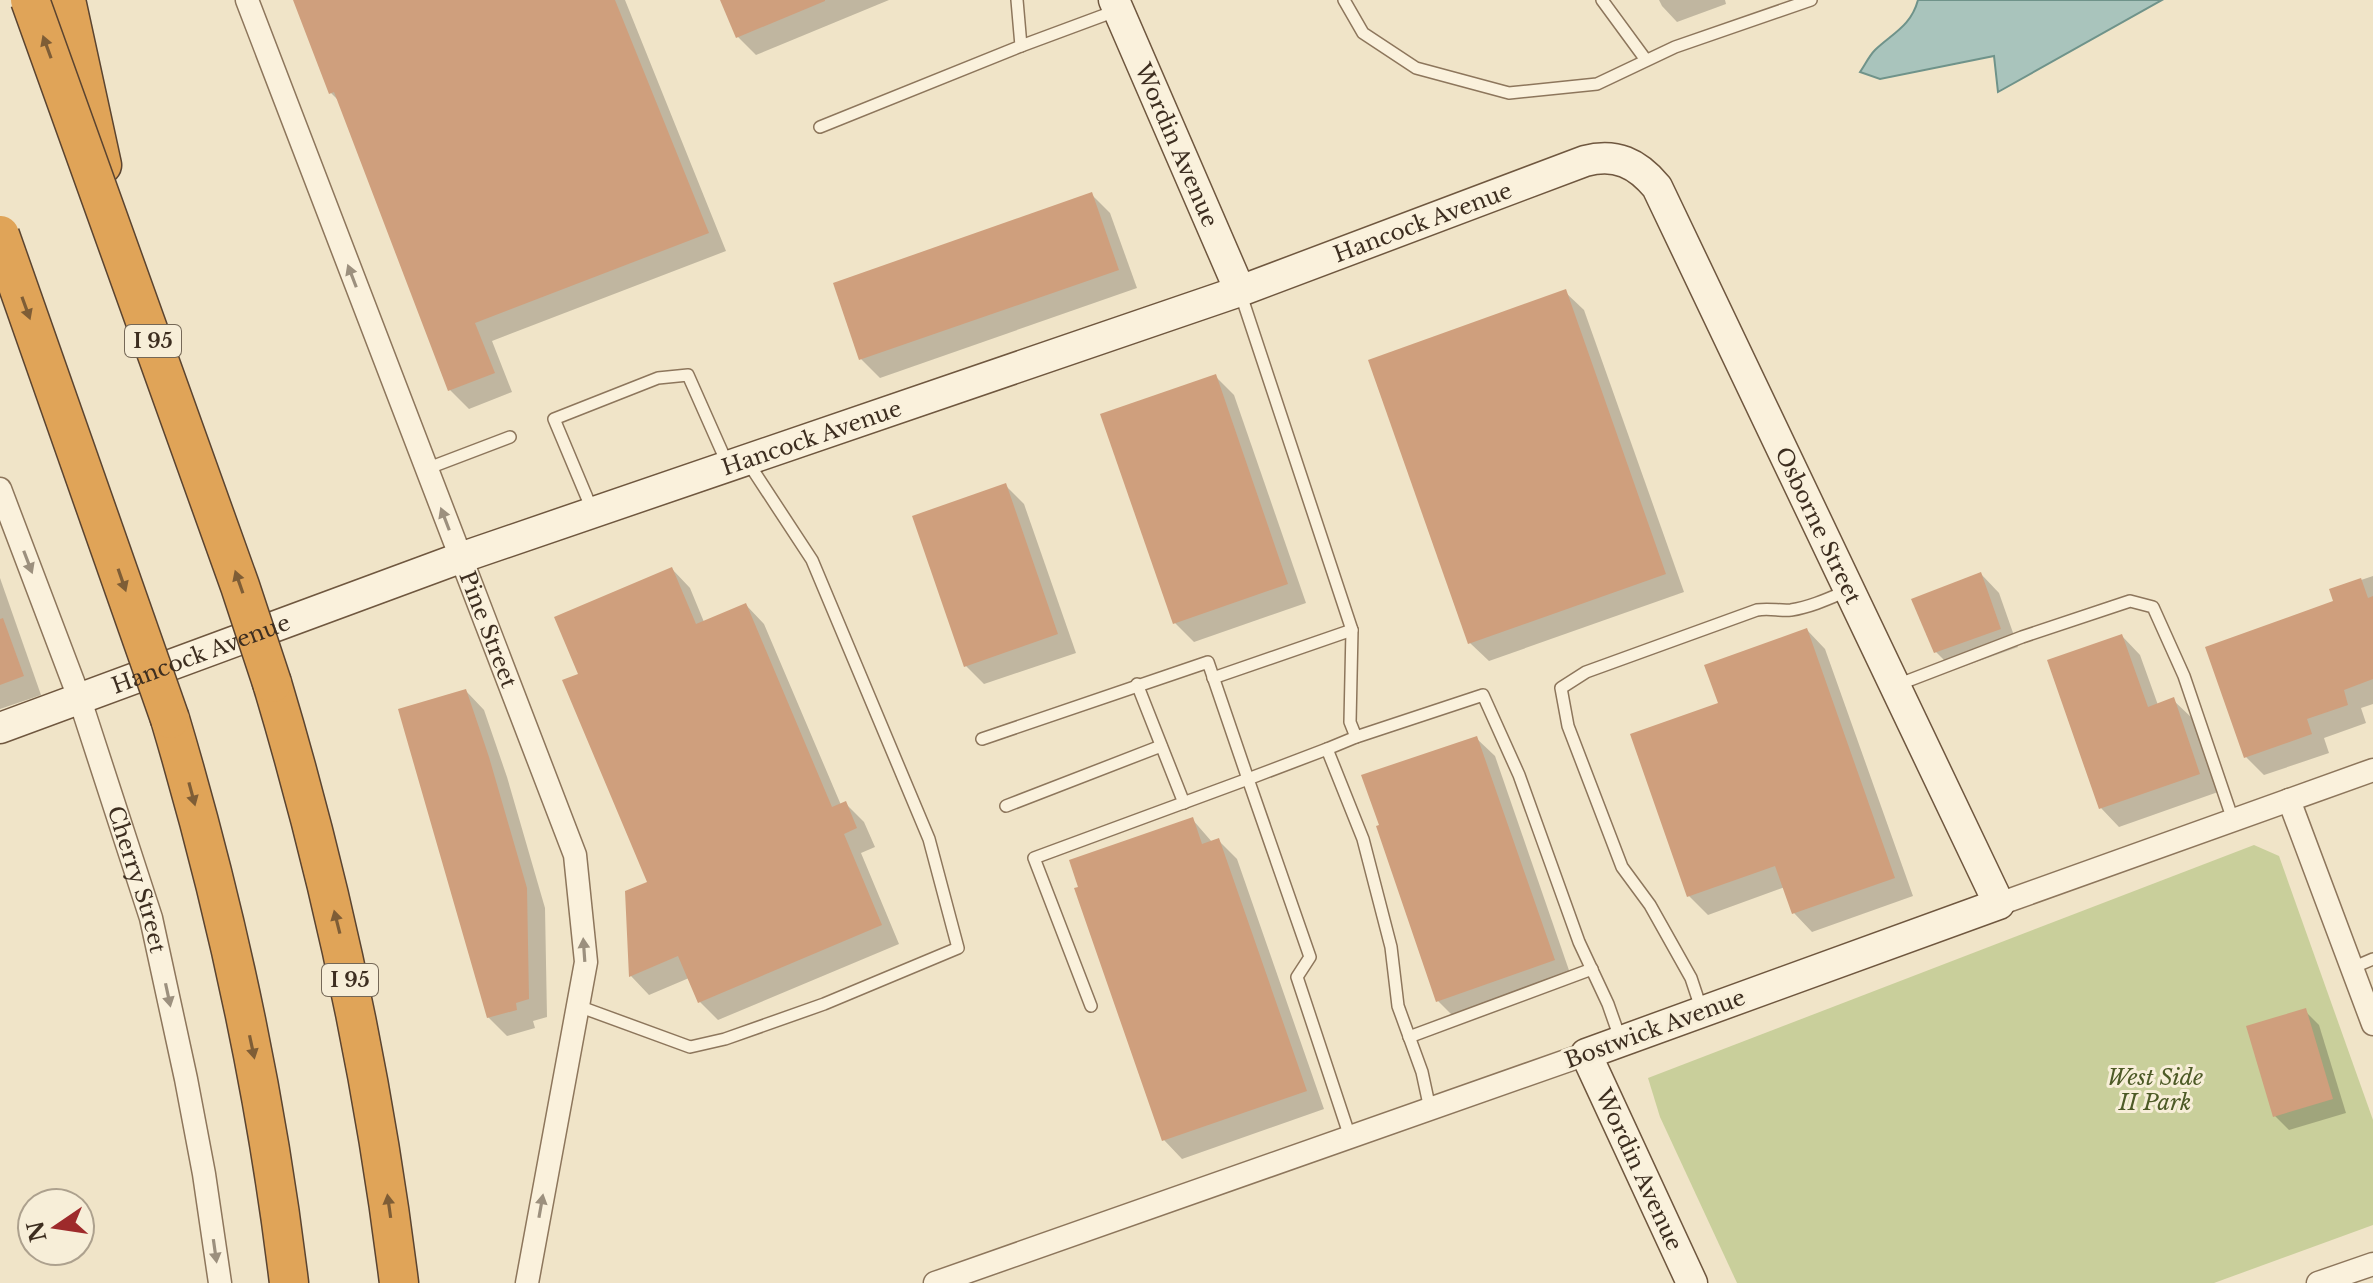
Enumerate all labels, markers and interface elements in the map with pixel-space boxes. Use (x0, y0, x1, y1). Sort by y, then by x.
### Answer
one-way arrow (40, 35, 53, 59)
street label: Wordin Avenue (1129, 58, 1224, 231)
street label: Hancock Avenue (1330, 176, 1515, 268)
one-way arrow (345, 264, 358, 288)
one-way arrow (21, 297, 33, 321)
road number: I 95 (125, 325, 181, 357)
street label: Hancock Avenue (718, 394, 905, 481)
street label: Osborne Street (1770, 443, 1867, 609)
one-way arrow (438, 507, 451, 531)
one-way arrow (22, 550, 35, 574)
street label: Pine Street (454, 567, 523, 692)
one-way arrow (116, 568, 128, 592)
one-way arrow (232, 570, 244, 594)
street label: Hancock Avenue (108, 609, 294, 699)
one-way arrow (186, 783, 199, 807)
street label: Cherry Street (102, 802, 172, 956)
one-way arrow (331, 910, 343, 935)
one-way arrow (577, 937, 590, 962)
road number: I 95 (322, 964, 378, 996)
one-way arrow (162, 983, 175, 1008)
street label: Bostwick Avenue (1561, 984, 1749, 1074)
one-way arrow (246, 1035, 259, 1060)
park label: West Side II Park (2107, 1064, 2203, 1116)
street label: Wordin Avenue (1590, 1083, 1688, 1255)
north arrow (16, 1187, 96, 1267)
one-way arrow (382, 1193, 395, 1218)
one-way arrow (536, 1194, 548, 1219)
text: N (21, 1218, 52, 1245)
one-way arrow (209, 1239, 222, 1264)

